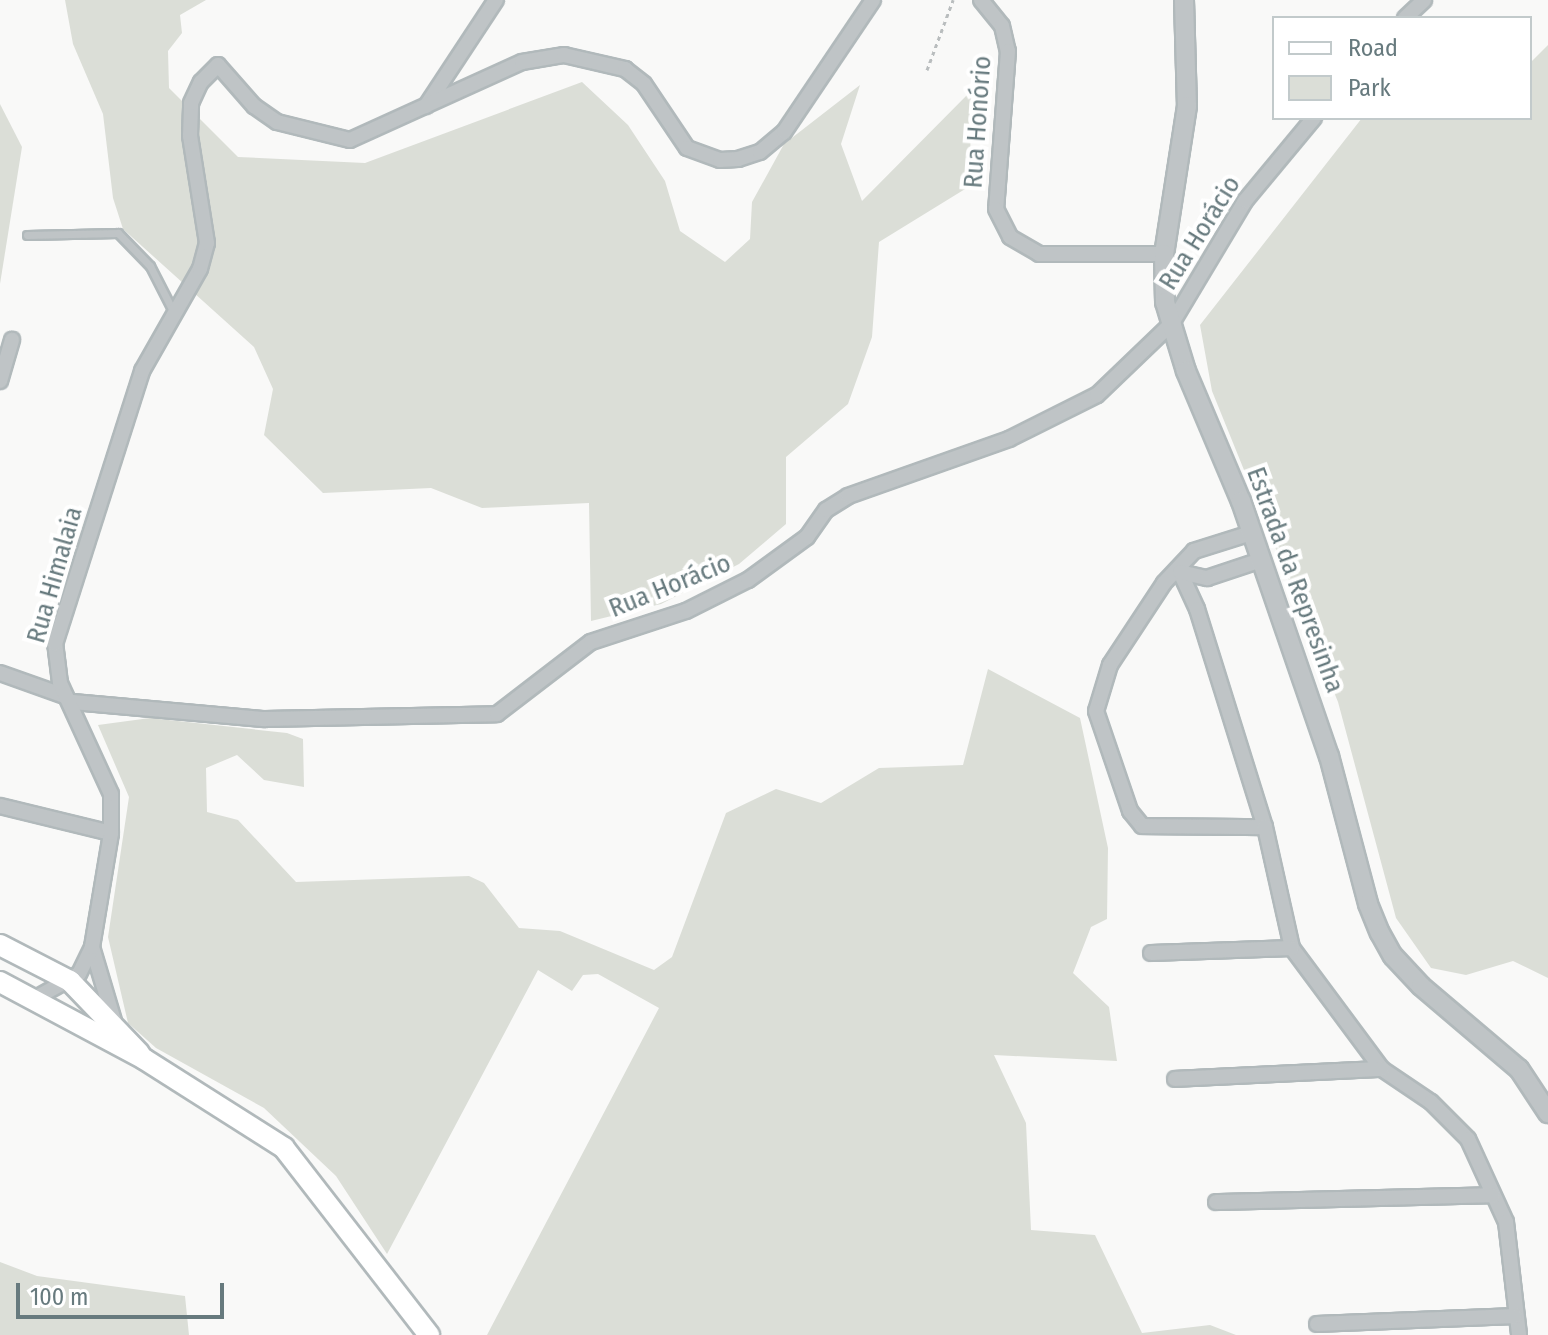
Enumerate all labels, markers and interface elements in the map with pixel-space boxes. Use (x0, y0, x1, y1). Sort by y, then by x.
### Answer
legend (1272, 16, 1532, 120)
text: Road (1348, 34, 1398, 62)
street label: Rua Honório (958, 55, 998, 189)
text: Park (1348, 74, 1391, 102)
street label: Rua Horácio (1153, 170, 1247, 296)
street label: Estrada da Represinha (1240, 463, 1350, 697)
street label: Rua Himalaia (21, 503, 89, 647)
street label: Rua Horácio (605, 547, 735, 625)
scale bar (20, 1267, 228, 1317)
text: 100 m (30, 1283, 88, 1311)

